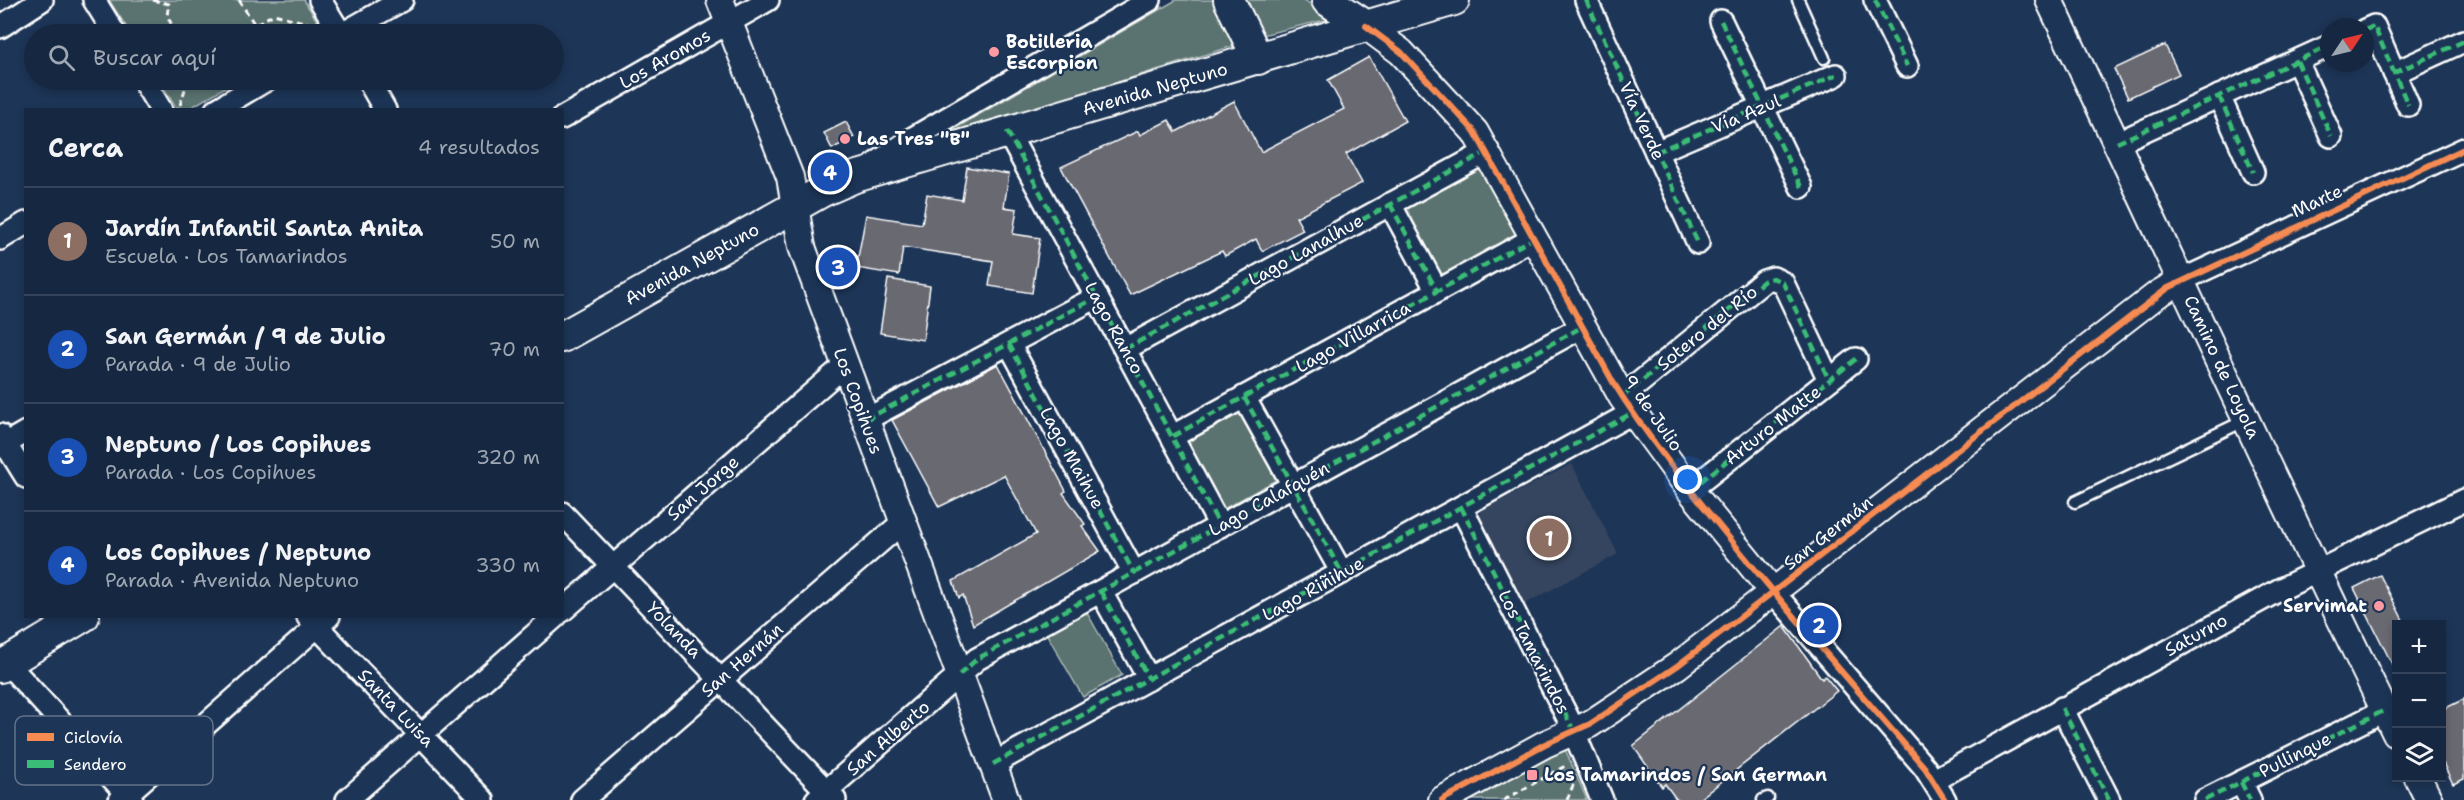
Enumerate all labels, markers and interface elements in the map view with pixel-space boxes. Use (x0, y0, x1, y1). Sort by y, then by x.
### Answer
north arrow (2320, 18, 2374, 72)
street label: Los Aromos (615, 23, 715, 95)
search box (24, 24, 564, 90)
place label: Botilleria Escorpion (1006, 30, 1098, 75)
icon: search (45, 41, 78, 74)
text: Buscar aquí (93, 43, 216, 72)
marker: Botilleria Escorpion (987, 45, 1001, 59)
street label: Avenida Neptuno (1080, 57, 1230, 121)
street label: Vía Verde (1613, 78, 1671, 164)
street label: Vía Azul (1708, 88, 1785, 139)
place label: Las Tres "B" (857, 127, 970, 151)
text: Cerca (48, 130, 123, 165)
marker: Las Tres "B" (838, 132, 852, 146)
text: 4 resultados (418, 134, 540, 160)
pin: 4 (810, 150, 850, 195)
street label: Marte (2288, 179, 2346, 223)
street label: Lago Lanalhue (1244, 208, 1368, 292)
text: Jardín Infantil Santa Anita (105, 214, 423, 243)
street label: Avenida Neptuno (621, 217, 763, 311)
text: 1 (63, 228, 72, 254)
text: 50 m (490, 228, 540, 254)
text: Escuela · Los Tamarindos (105, 243, 348, 269)
pin: 3 (818, 244, 858, 290)
street label: Lago Ranco (1079, 277, 1149, 379)
street label: Sotero del Río (1652, 280, 1762, 376)
street label: Camino de Loyola (2178, 291, 2266, 443)
street label: Lago Villarrica (1291, 295, 1415, 379)
text: San Germán / 9 de Julio (105, 322, 386, 351)
text: 2 (61, 336, 75, 362)
text: 70 m (488, 336, 540, 362)
street label: Los Copihues (828, 344, 888, 458)
text: Parada · 9 de Julio (105, 351, 291, 377)
street label: 9 de Julio (1618, 370, 1688, 456)
street label: Arturo Matte (1720, 380, 1826, 470)
street label: Lago Maihue (1034, 403, 1110, 513)
text: Neptuno / Los Copihues (105, 430, 371, 459)
text: 3 (61, 444, 75, 470)
text: 320 m (476, 444, 540, 470)
street label: San Jorge (662, 450, 744, 526)
street label: Lago Calafquén (1204, 456, 1334, 542)
text: Parada · Los Copihues (105, 459, 316, 485)
your location (1673, 465, 1702, 494)
street label: San Germán (1778, 491, 1878, 575)
pin: 1 (1530, 516, 1568, 560)
text: Los Copihues / Neptuno (105, 538, 371, 567)
street label: Lago Riñihue (1258, 551, 1368, 627)
text: 4 (61, 552, 75, 578)
text: 330 m (476, 552, 540, 578)
text: Parada · Avenida Neptuno (105, 567, 359, 593)
street label: Los Tamarindos (1492, 586, 1576, 718)
place label: Servimat (2283, 594, 2367, 618)
street label: Yolanda (641, 596, 707, 664)
marker: Servimat (2372, 599, 2386, 613)
pin: 2 (1800, 602, 1838, 648)
street label: Saturno (2160, 608, 2232, 662)
street label: San Hernán (696, 617, 788, 703)
map controls (2392, 620, 2446, 782)
button: + (2392, 620, 2446, 674)
street label: Santa Luisa (352, 663, 440, 753)
button: − (2392, 674, 2446, 728)
street label: San Alberto (841, 695, 935, 781)
legend (15, 716, 213, 785)
text: Ciclovía (64, 727, 123, 748)
street label: Pullinque (2255, 727, 2335, 783)
button: layers (2392, 728, 2446, 782)
text: Sendero (64, 754, 126, 775)
place label: Los Tamarindos / San German (1544, 763, 1827, 787)
marker: Los Tamarindos / San German (1525, 768, 1539, 782)

